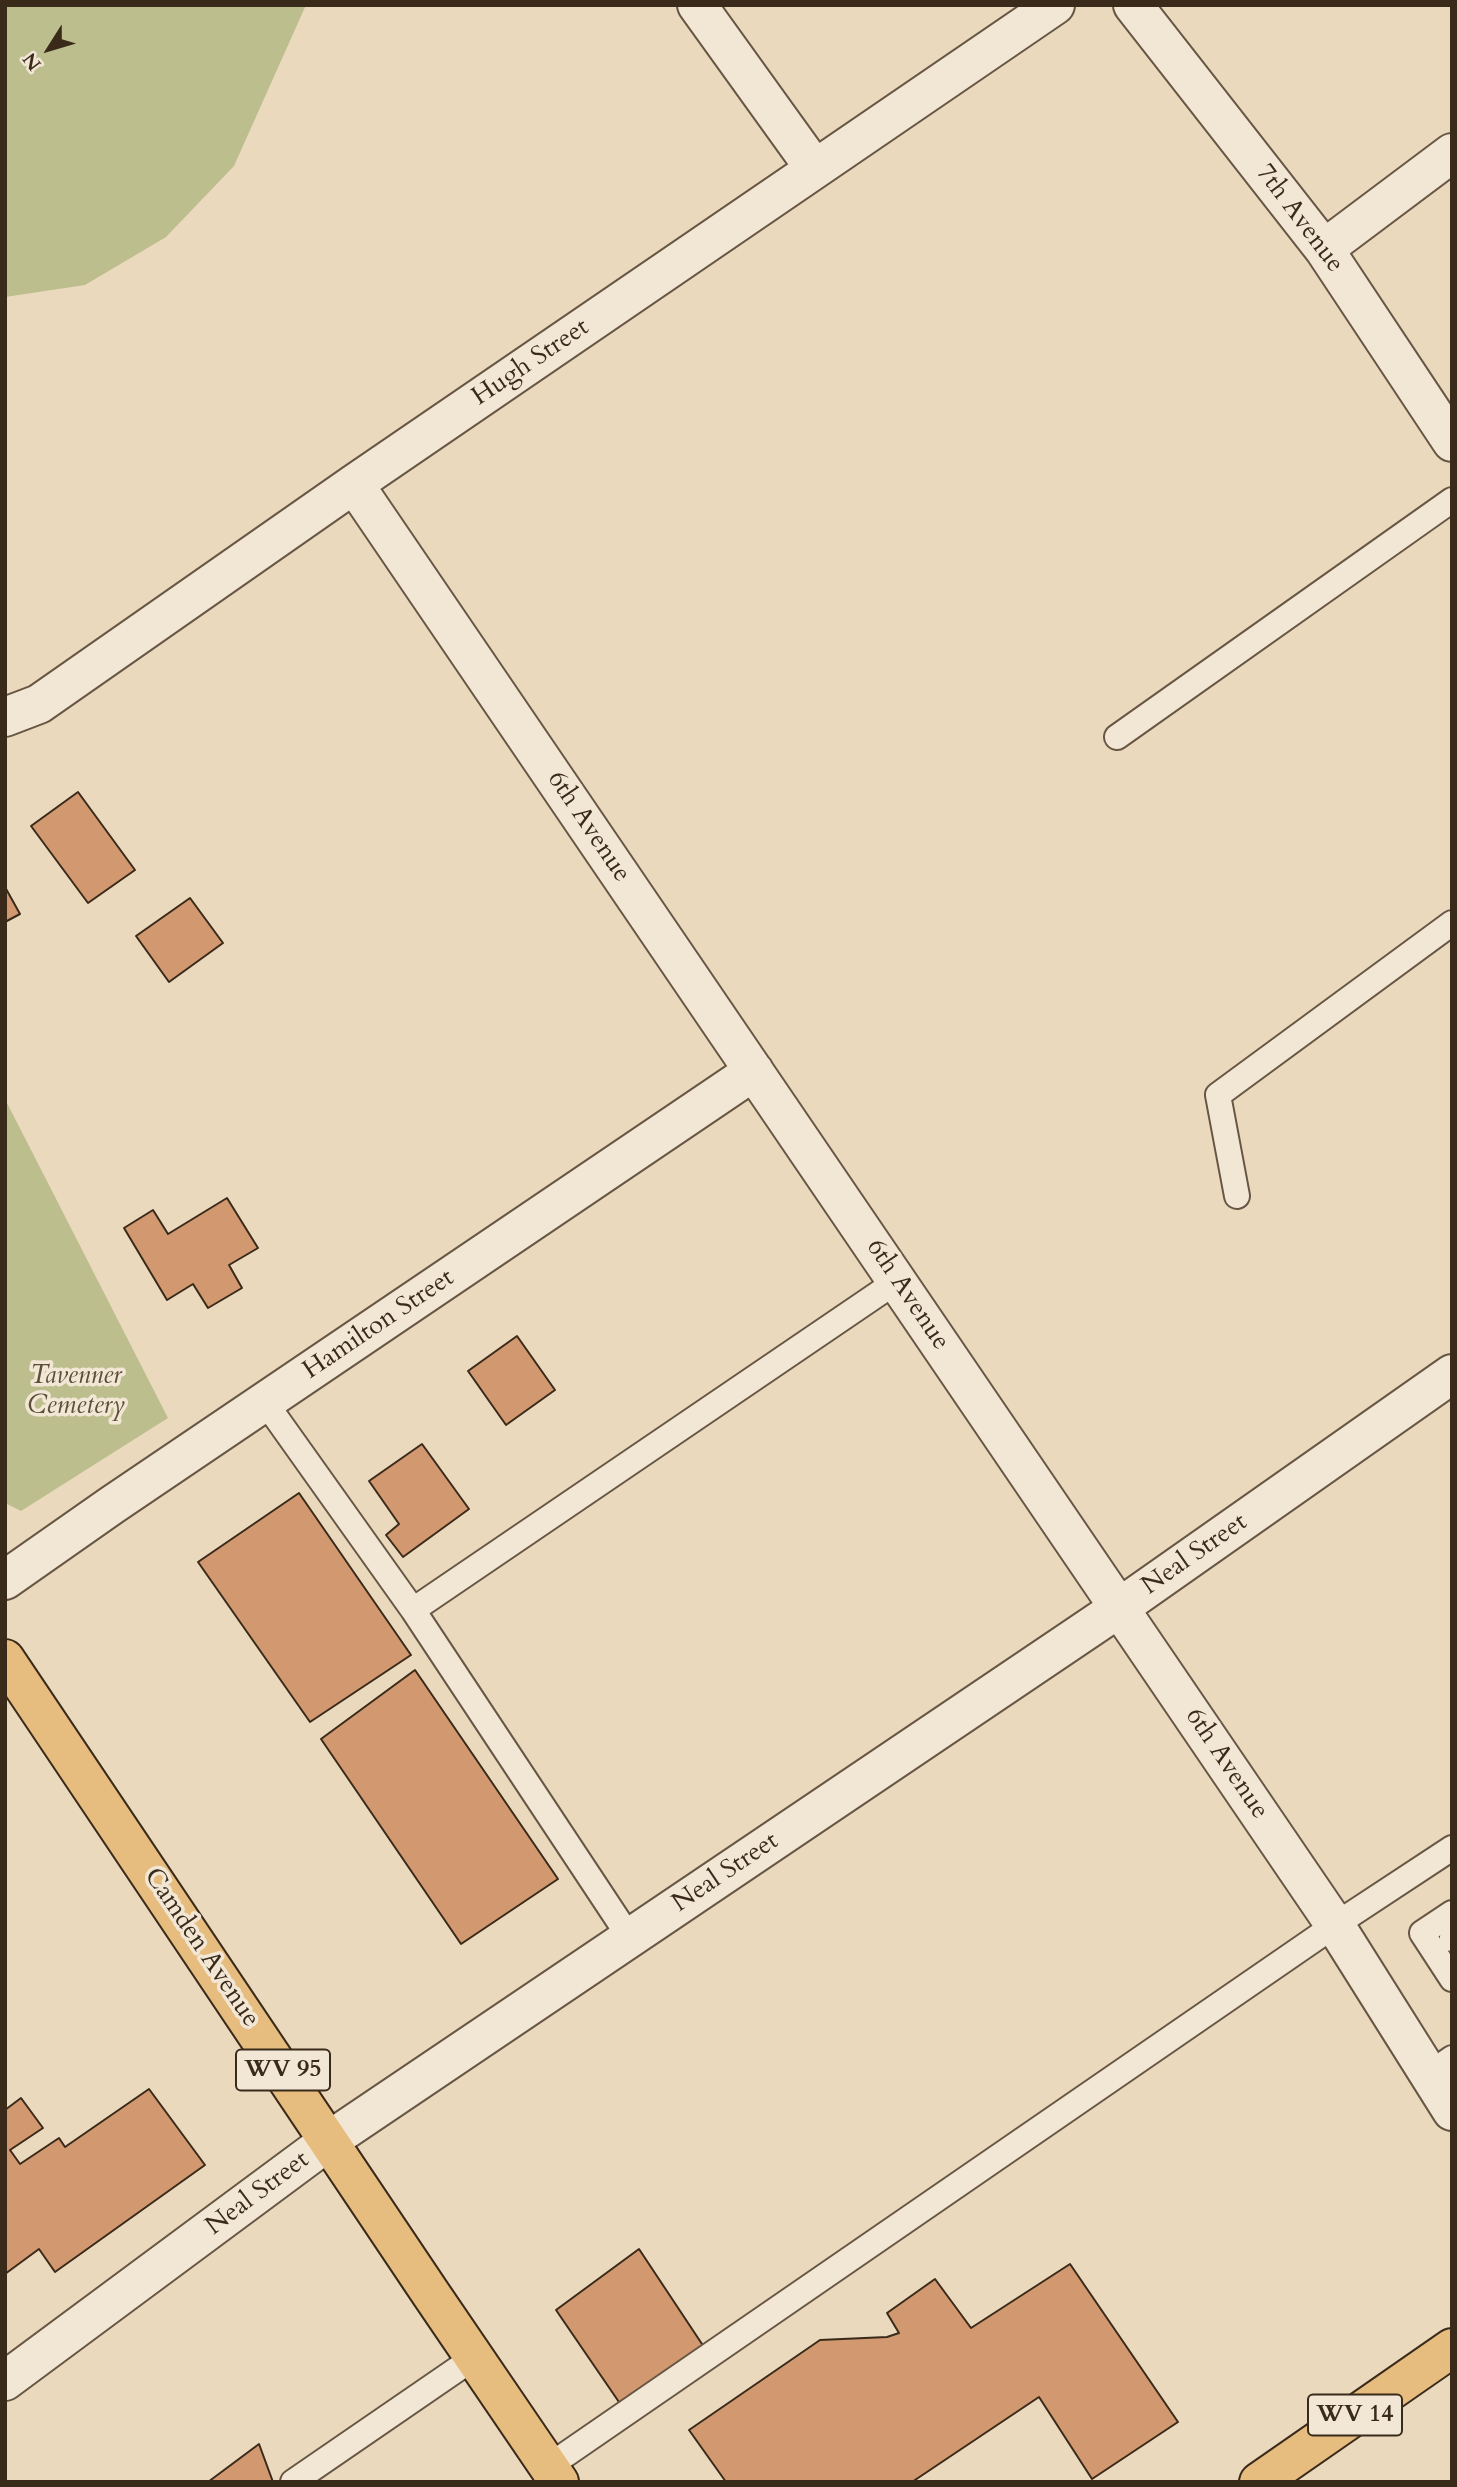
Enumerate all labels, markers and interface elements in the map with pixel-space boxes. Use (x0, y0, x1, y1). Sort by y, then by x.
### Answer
north arrow (14, 14, 84, 84)
text: N (17, 47, 48, 76)
street label: 7th Avenue (1248, 159, 1350, 279)
street label: Hugh Street (467, 312, 595, 414)
street label: 6th Avenue (540, 766, 636, 888)
street label: 6th Avenue (859, 1234, 955, 1356)
street label: Hamilton Street (298, 1263, 460, 1387)
park label: Tavenner Cemetery (27, 1361, 125, 1422)
street label: Neal Street (1136, 1507, 1254, 1603)
street label: 6th Avenue (1178, 1703, 1274, 1825)
street label: Neal Street (667, 1826, 785, 1920)
street label: Camden Avenue (136, 1863, 266, 2033)
road number: WV 95 (236, 2050, 330, 2090)
street label: Neal Street (200, 2145, 316, 2243)
road number: WV 14 (1308, 2394, 1402, 2436)

